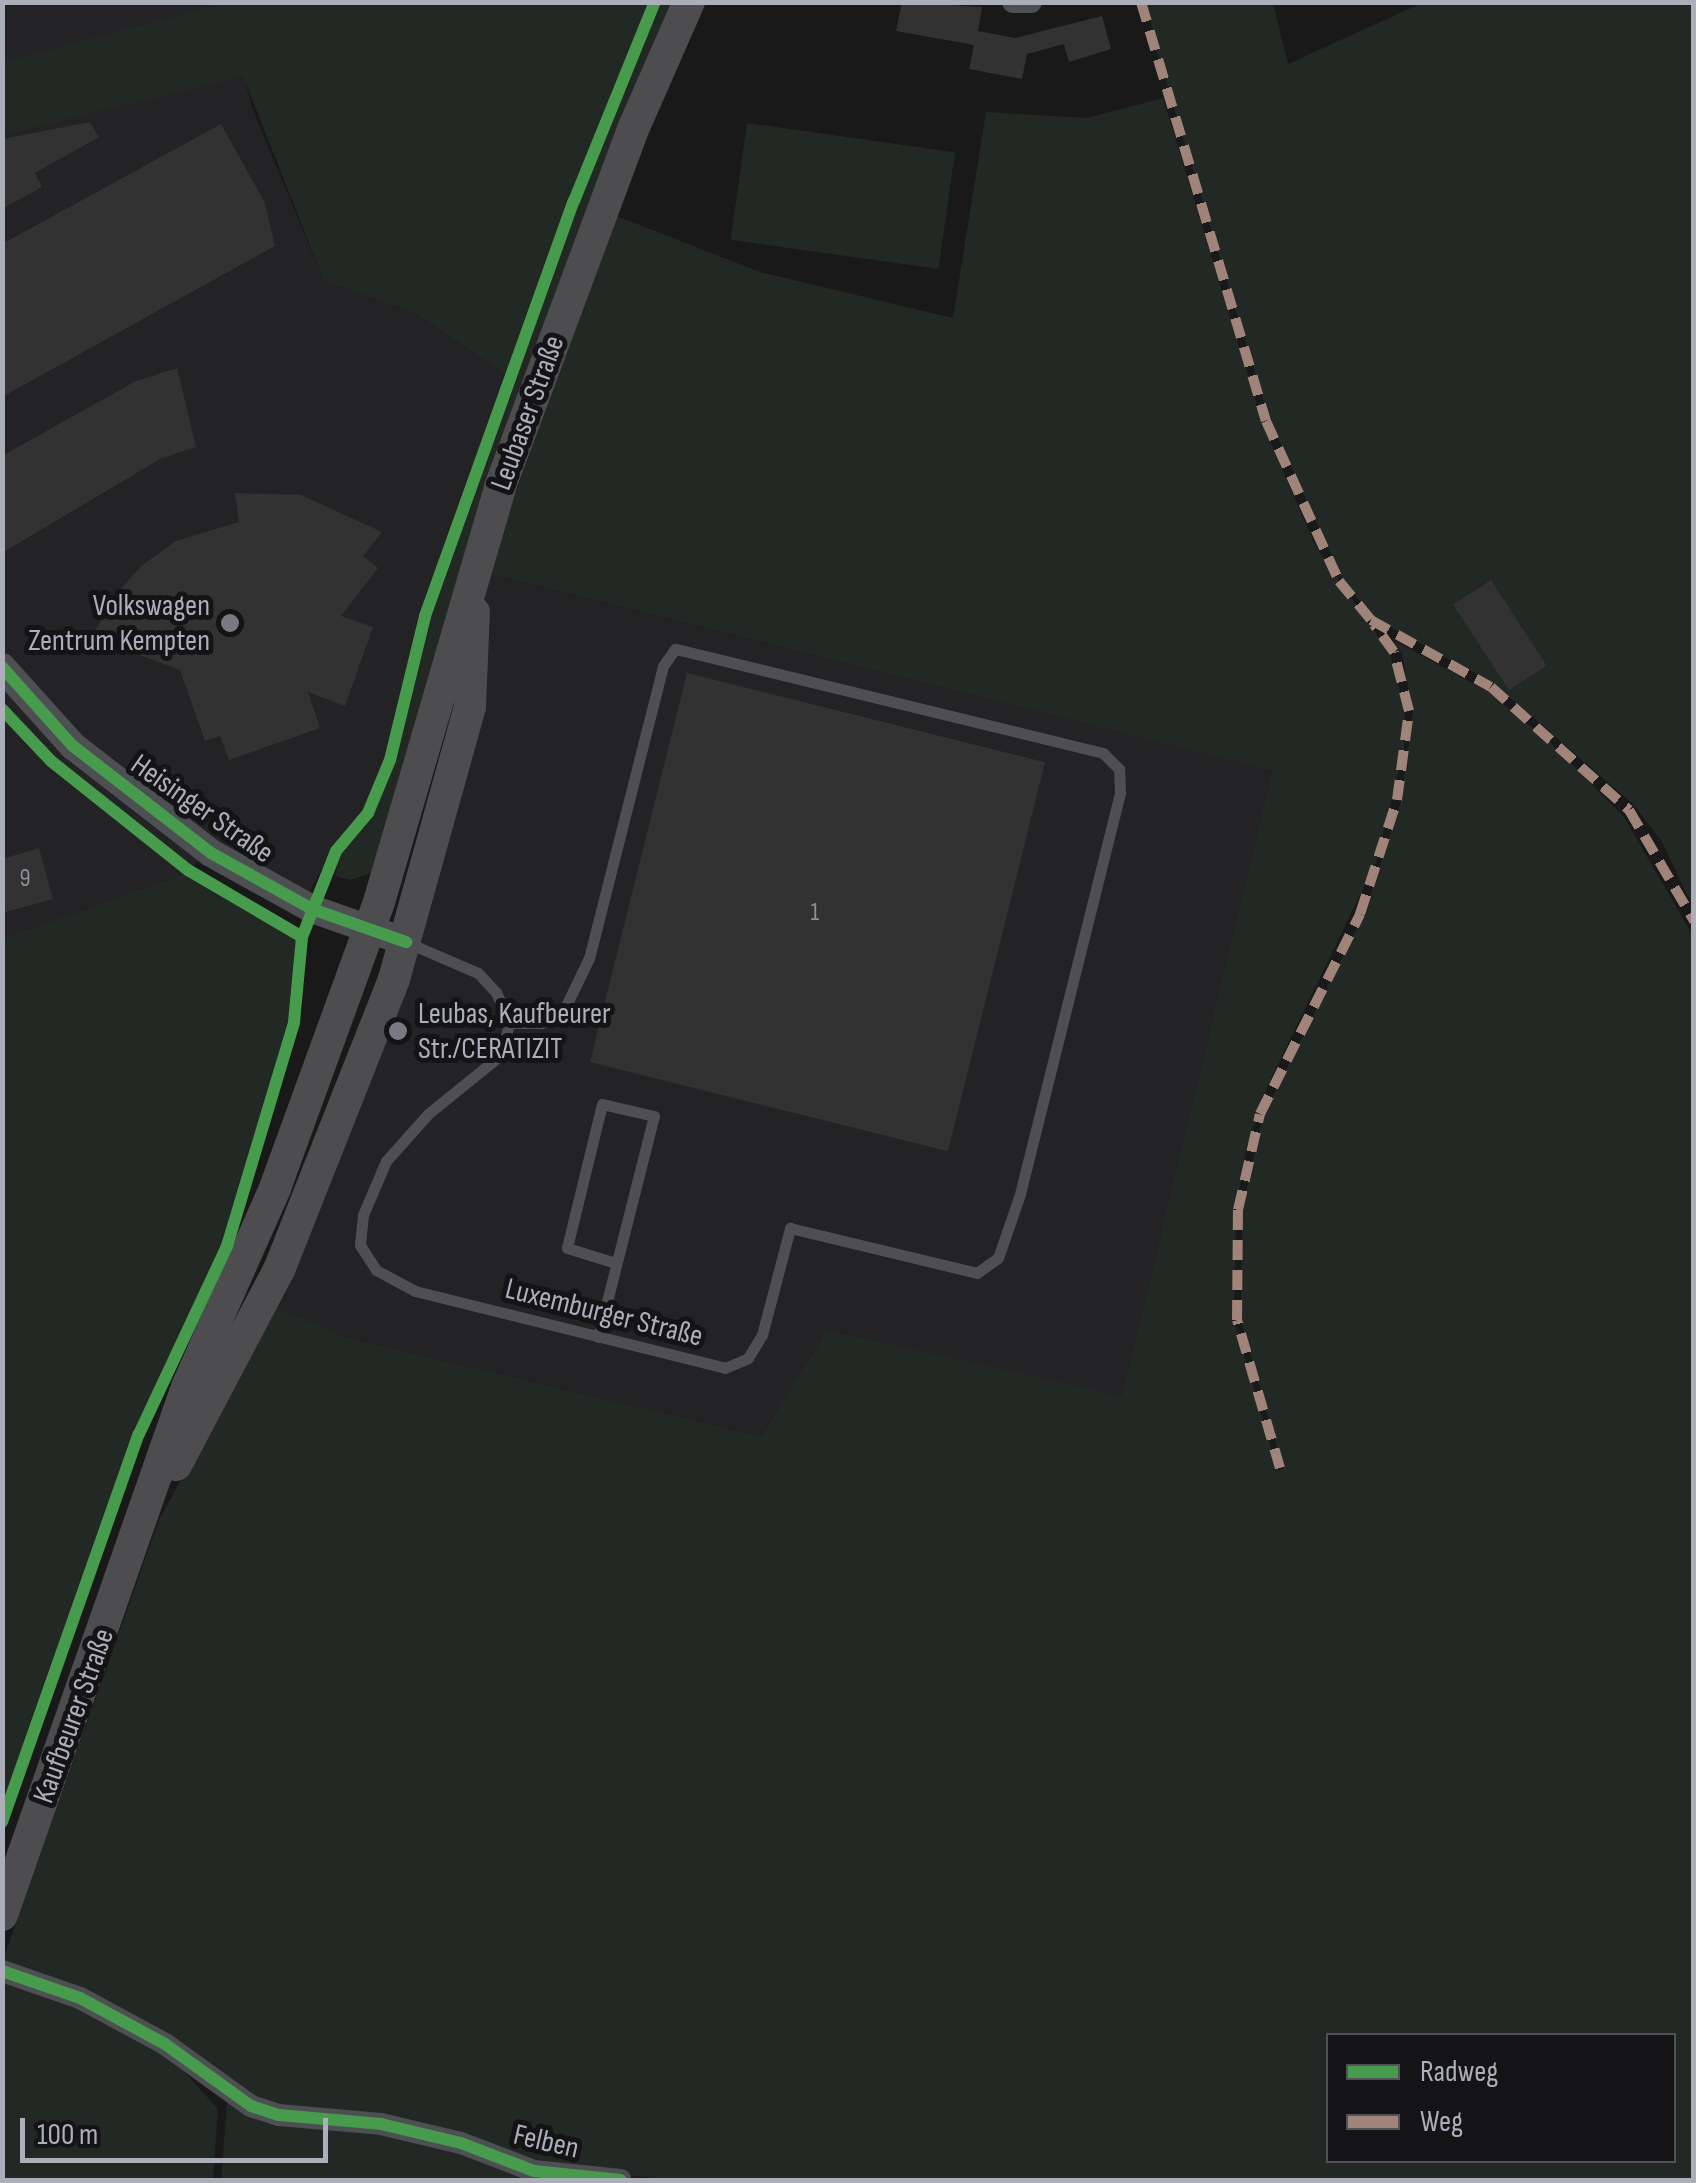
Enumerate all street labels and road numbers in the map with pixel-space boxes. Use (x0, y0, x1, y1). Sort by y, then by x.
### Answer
street label: Leubaser Straße (483, 331, 573, 495)
street label: Heisinger Straße (124, 747, 280, 871)
street label: Luxemburger Straße (502, 1271, 706, 1355)
street label: Kaufbeurer Straße (26, 1624, 122, 1808)
street label: Felben (510, 2117, 582, 2167)

